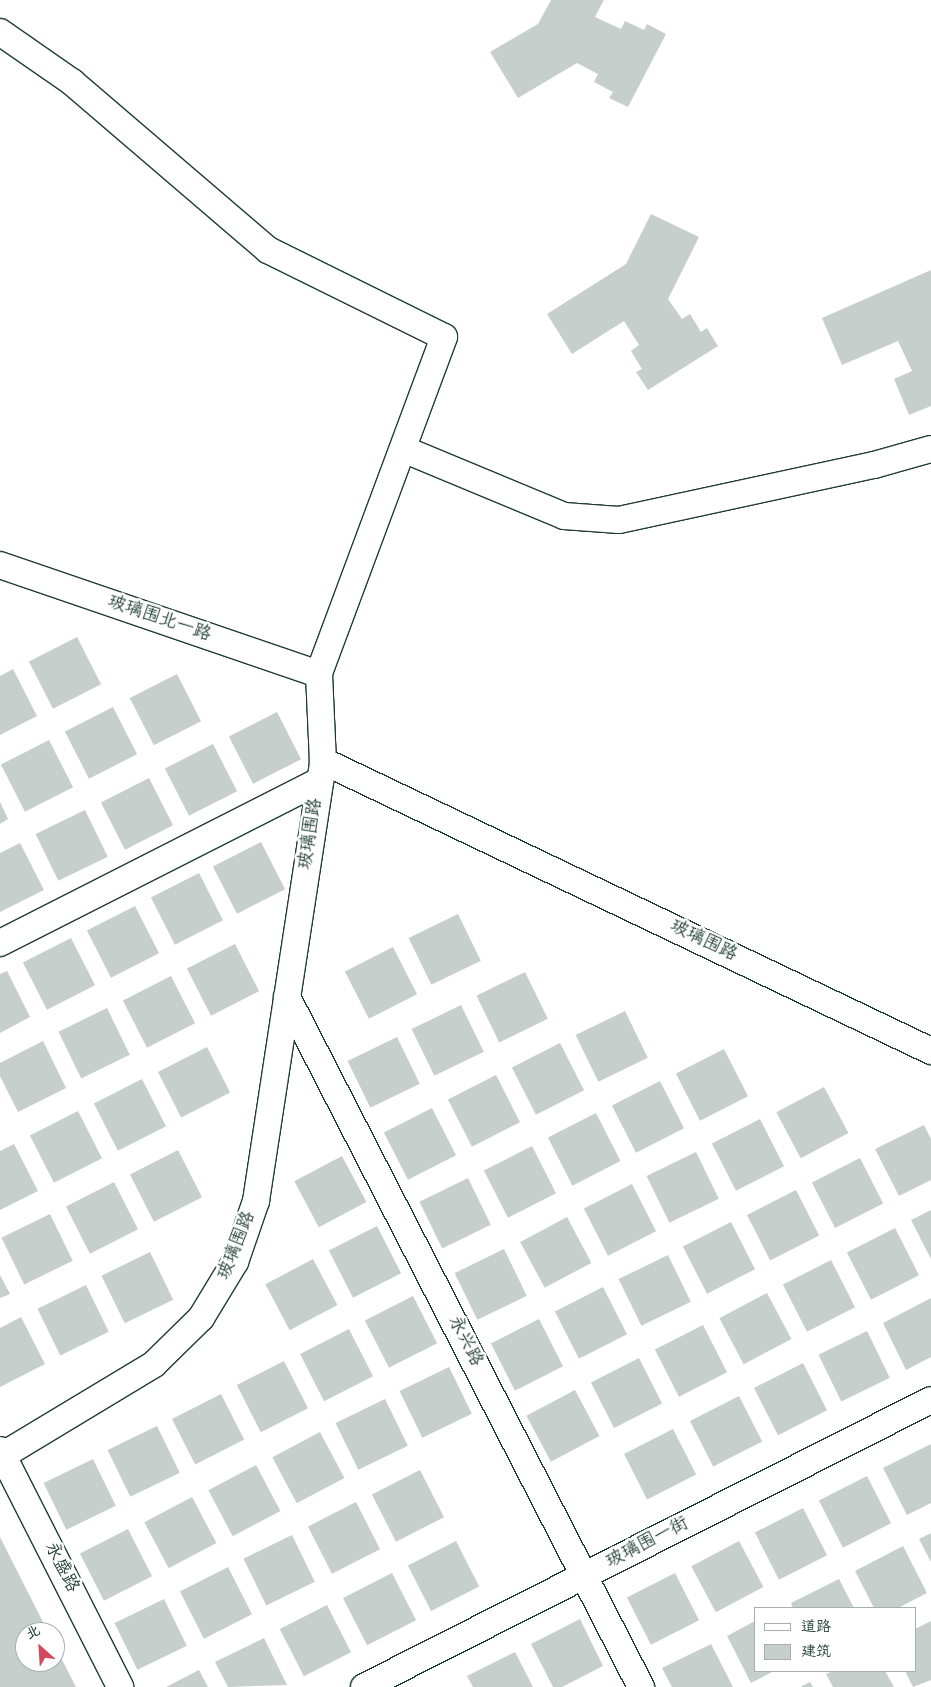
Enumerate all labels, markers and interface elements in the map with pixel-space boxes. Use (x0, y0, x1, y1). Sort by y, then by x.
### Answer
street label: 玻璃围北一路 (104, 592, 214, 648)
street label: 玻璃围路 (296, 797, 328, 871)
street label: 玻璃围路 (666, 917, 740, 967)
street label: 玻璃围路 (215, 1209, 261, 1283)
street label: 永兴路 (442, 1313, 486, 1371)
street label: 玻璃围一街 (603, 1514, 693, 1574)
street label: 永盛路 (38, 1539, 82, 1597)
legend (754, 1607, 916, 1672)
text: 道路 (801, 1619, 831, 1637)
north arrow (15, 1622, 65, 1672)
text: 北 (24, 1623, 44, 1645)
text: 建筑 (801, 1644, 831, 1662)

